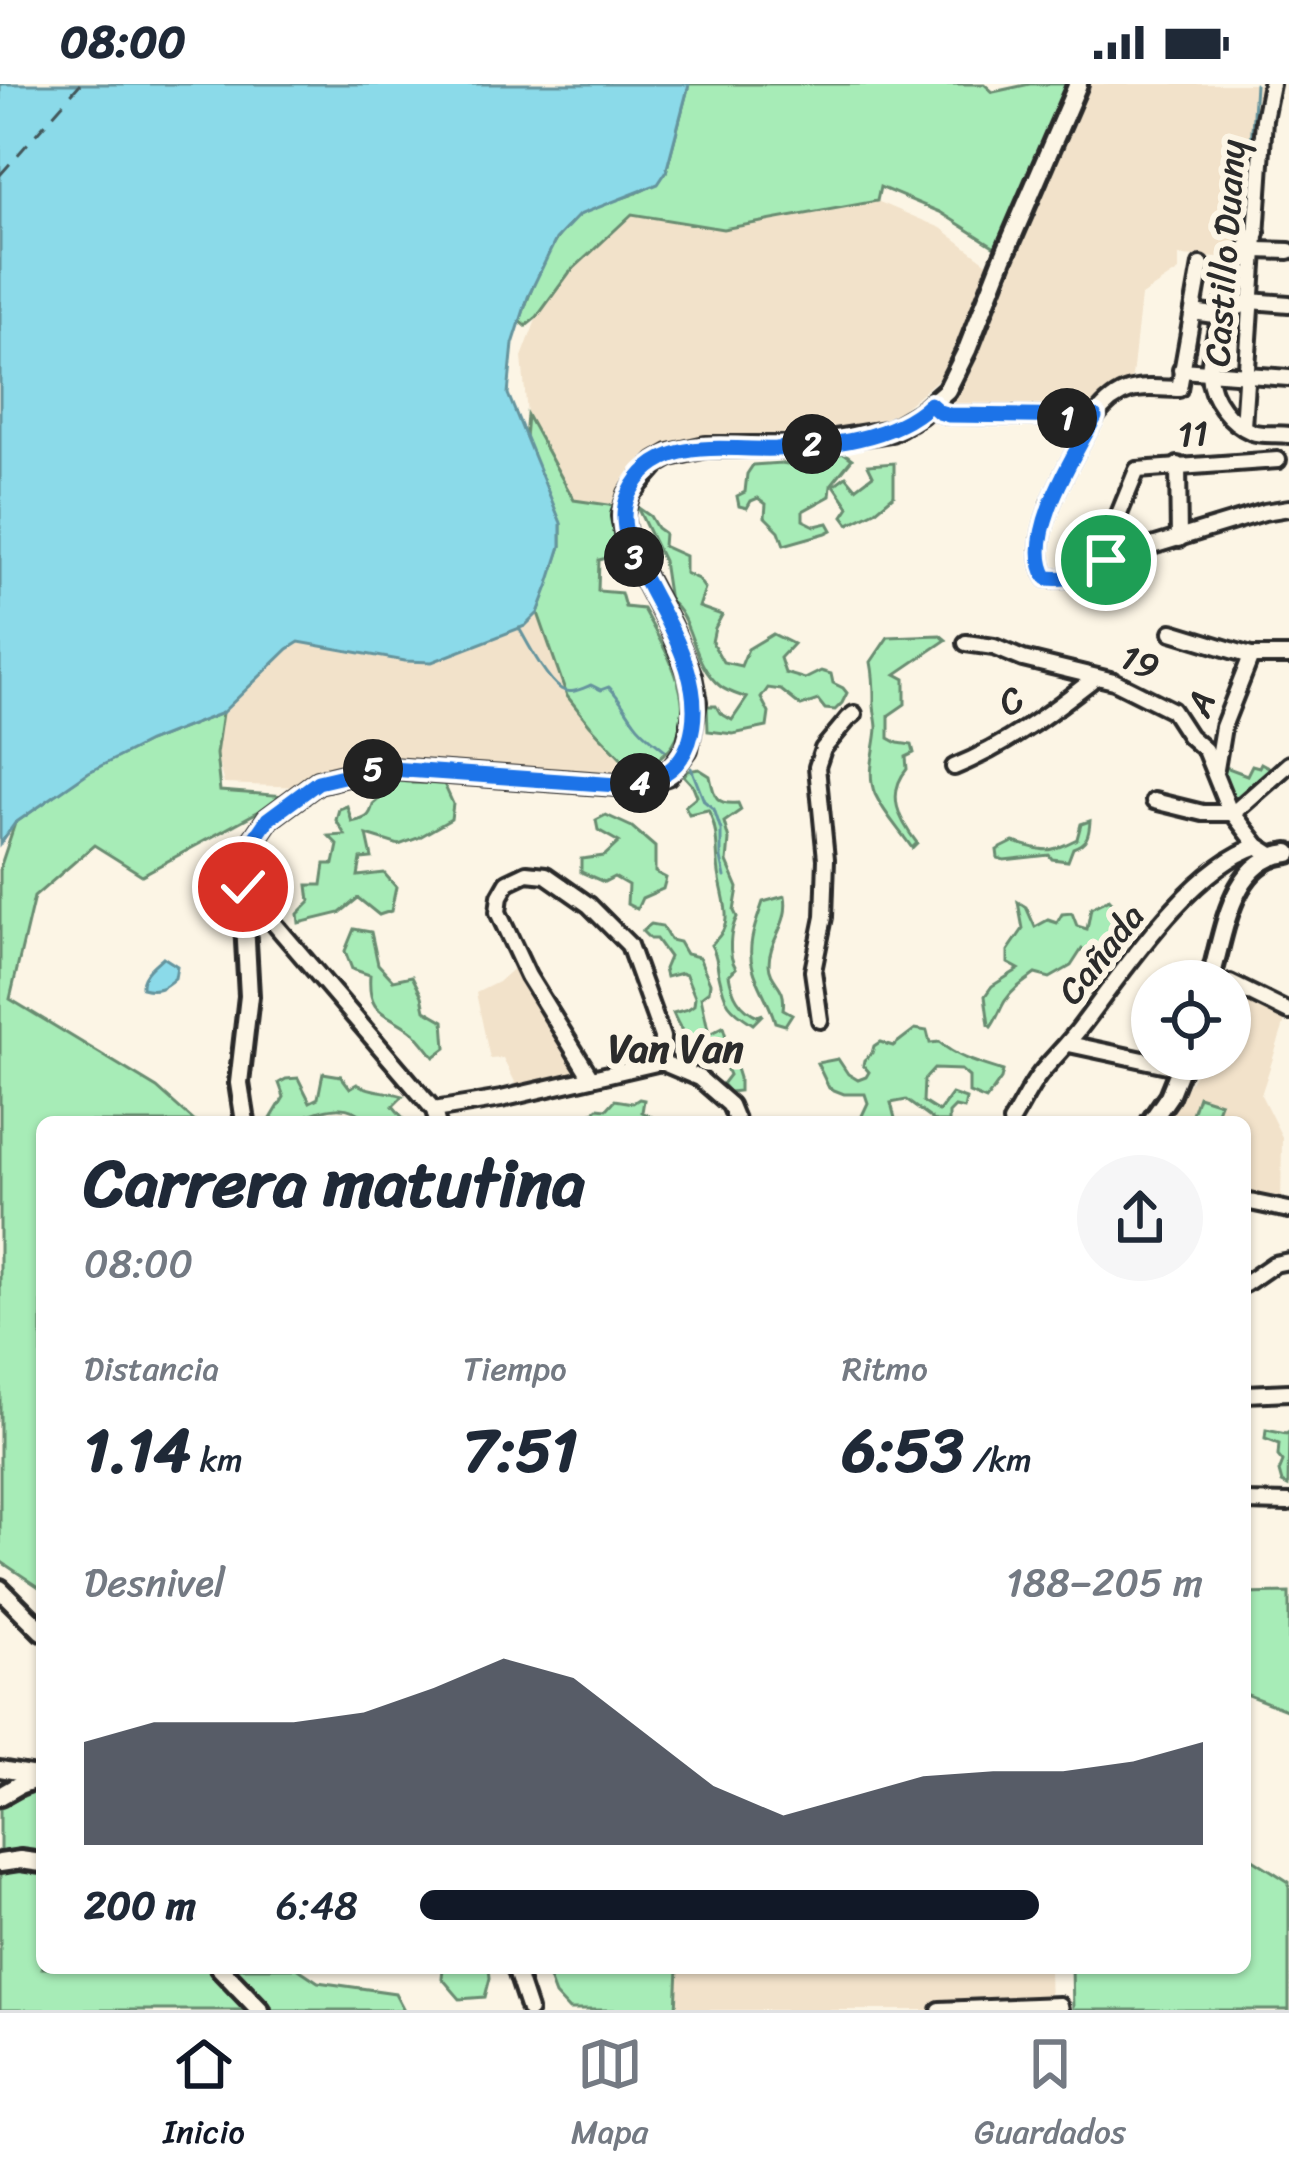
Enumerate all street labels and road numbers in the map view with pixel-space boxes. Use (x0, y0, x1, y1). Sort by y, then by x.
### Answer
street label: Castillo Duany (1185, 137, 1265, 369)
street label: 11 (1175, 401, 1211, 467)
street label: 19 (1111, 625, 1169, 699)
street label: C (984, 668, 1039, 734)
street label: A (1167, 682, 1235, 727)
street label: Cañada (1040, 889, 1162, 1019)

